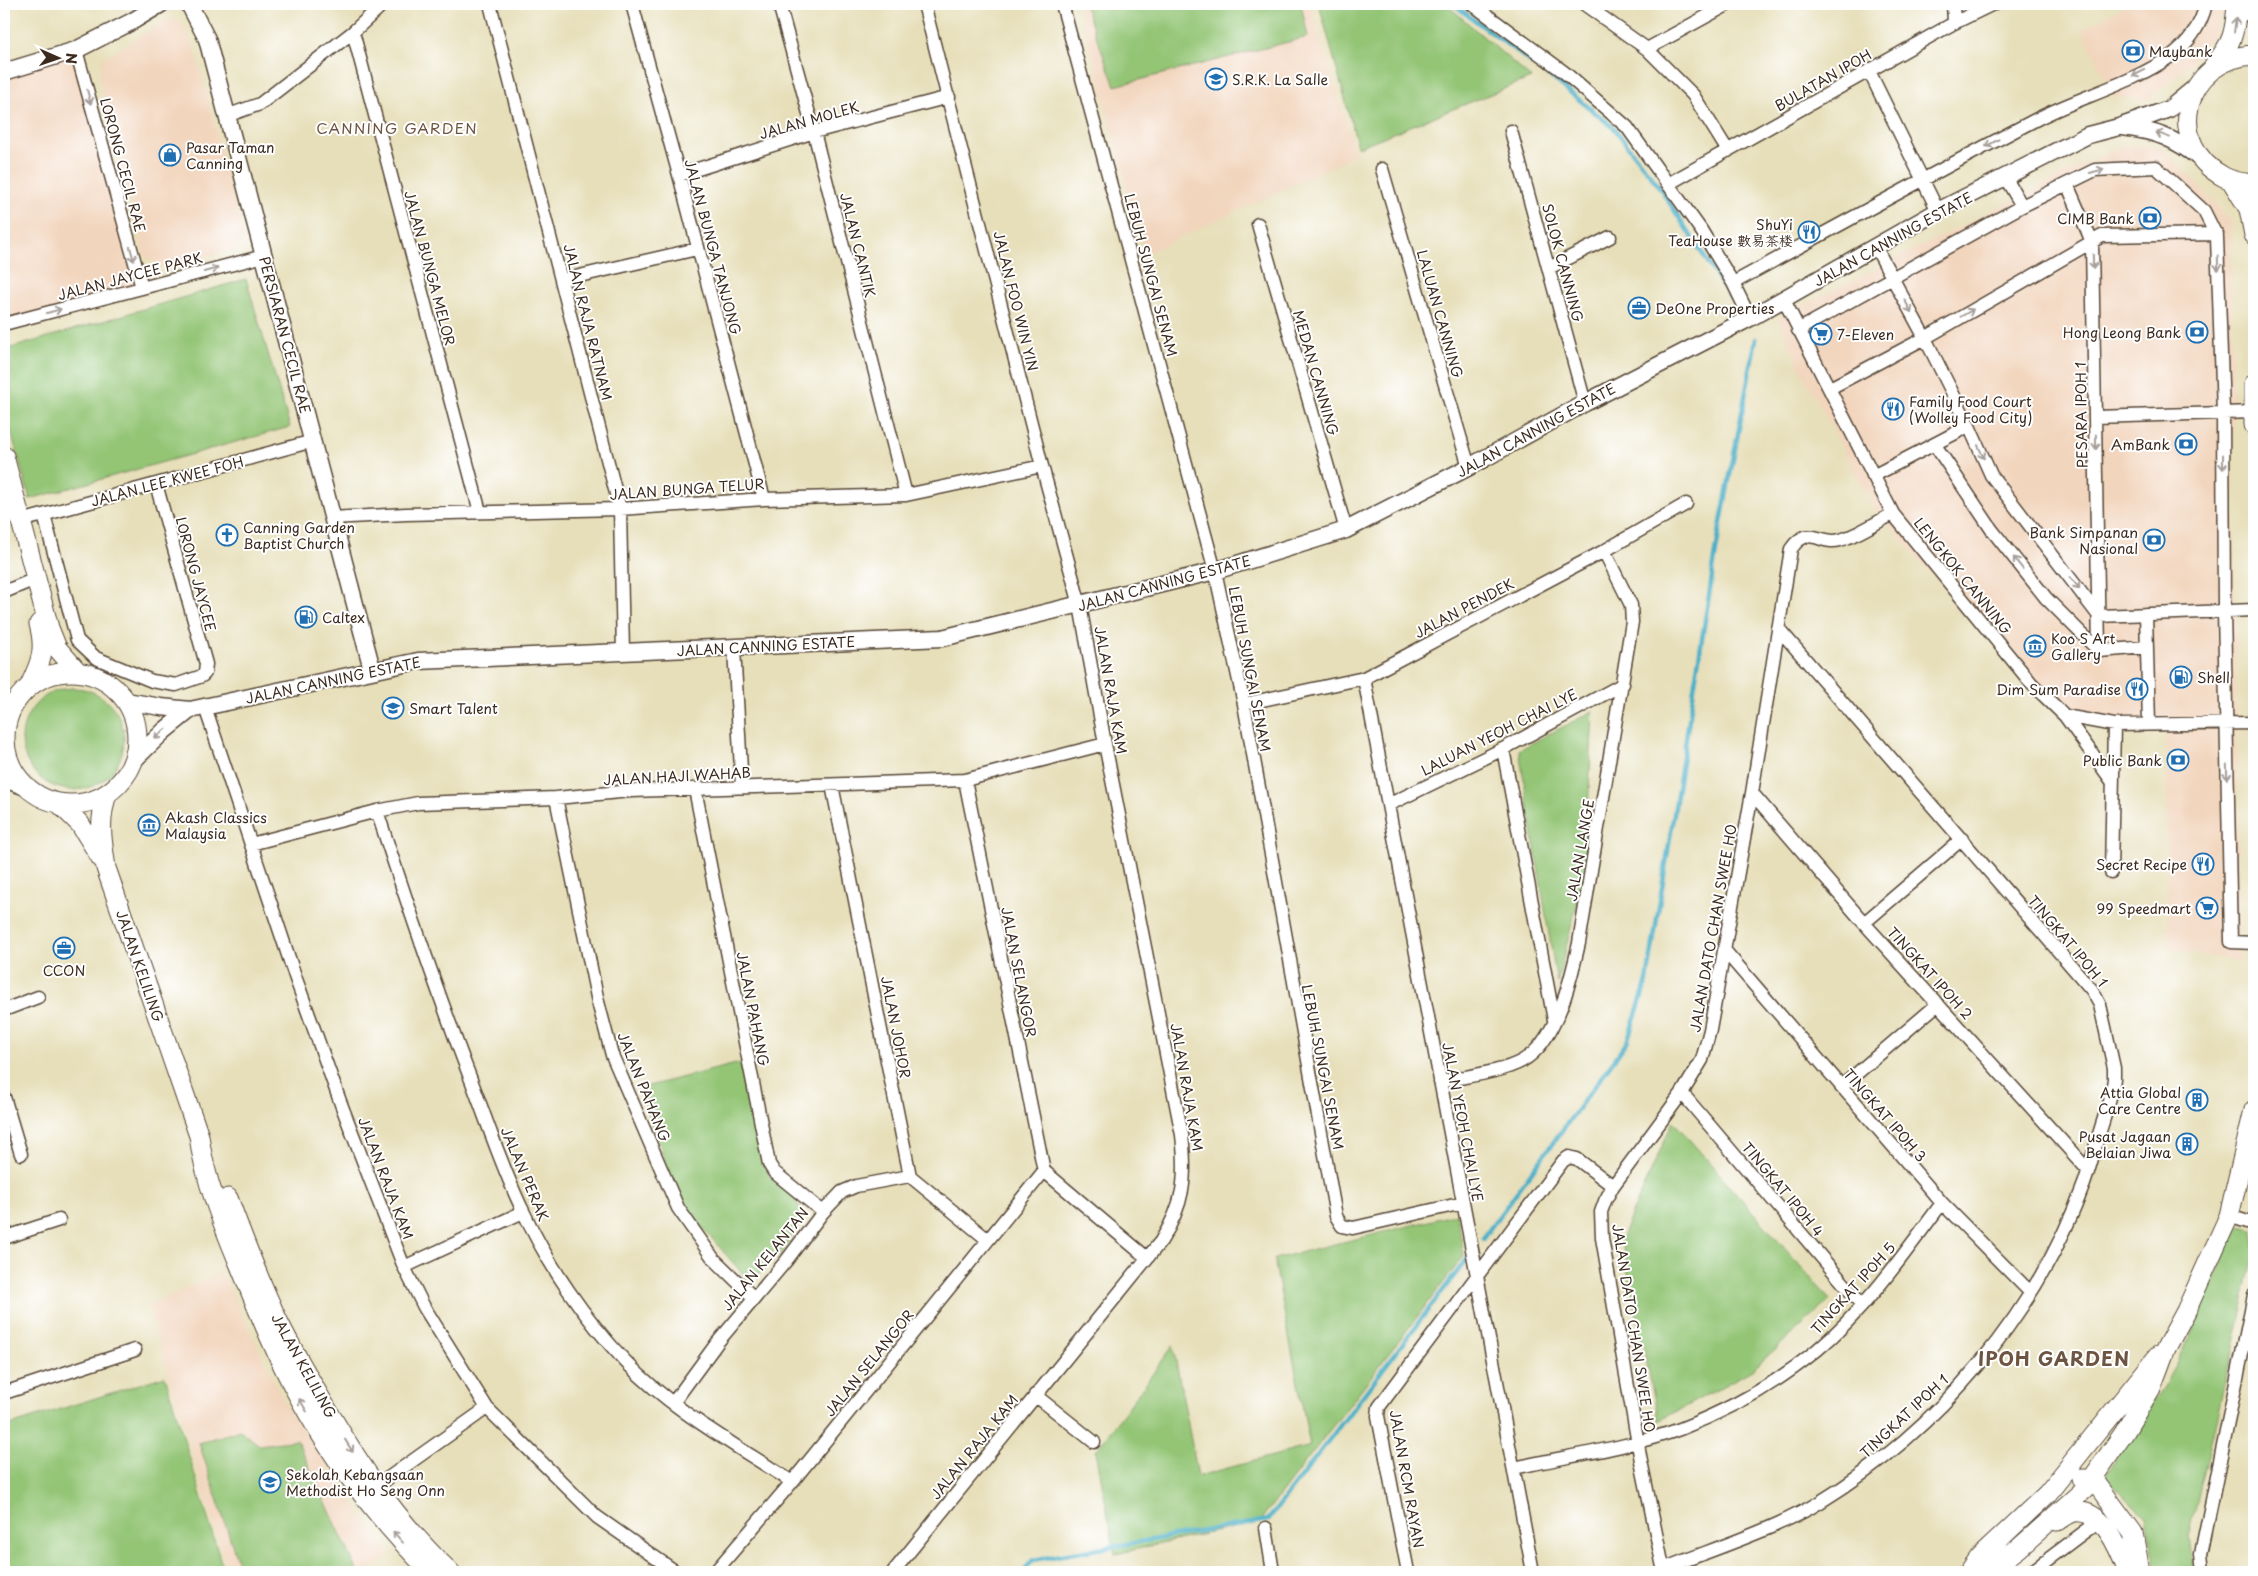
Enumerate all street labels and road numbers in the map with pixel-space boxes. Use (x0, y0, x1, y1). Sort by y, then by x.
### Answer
street label: BULATAN IPOH (1771, 44, 1875, 116)
street label: LORONG CECIL RAE (95, 95, 151, 235)
street label: JALAN MOLEK (757, 96, 862, 144)
street label: JALAN BUNGA TANJONG (679, 157, 747, 337)
street label: JALAN CANNING ESTATE (1810, 187, 1976, 291)
street label: JALAN BUNGA MELOR (399, 188, 461, 348)
street label: JALAN CANTIK (835, 190, 881, 300)
street label: LEBUH SUNGAI SENAM (1119, 191, 1183, 359)
street label: SOLOK CANNING (1537, 201, 1589, 325)
street label: JALAN FOO WIN YIN (988, 229, 1044, 373)
street label: JALAN RAJA RATNAM (558, 242, 618, 402)
street label: JALAN JAYCEE PARK (55, 246, 205, 305)
street label: LALUAN CANNING (1412, 247, 1468, 381)
street label: PERSIARAN CECIL RAE (254, 254, 316, 416)
street label: MEDAN CANNING (1288, 308, 1344, 438)
street label: PESARA IPOH 1 (2070, 362, 2092, 468)
street label: JALAN CANNING ESTATE (1453, 378, 1619, 482)
street label: JALAN LEE KWEE FOH (88, 451, 246, 511)
street label: JALAN BUNGA TELUR (609, 473, 765, 505)
street label: LENGKOK CANNING (1909, 513, 2017, 639)
street label: LORONG JAYCEE (171, 514, 221, 634)
street label: JALAN CANNING ESTATE (1075, 550, 1253, 616)
street label: JALAN PENDEK (1410, 573, 1518, 643)
street label: LEBUH SUNGAI SENAM (1224, 585, 1276, 753)
street label: JALAN RAJA KAM (1089, 624, 1133, 756)
street label: JALAN CANNING ESTATE (676, 631, 856, 661)
street label: JALAN CANNING ESTATE (243, 651, 423, 709)
street label: LALUAN YEOH CHAI LYE (1417, 683, 1581, 781)
street label: JALAN HAJI WAHAB (603, 762, 751, 790)
street label: JALAN LANGE (1561, 797, 1599, 903)
street label: JALAN DATO CHAN SWEE HO (1684, 822, 1742, 1034)
street label: TINGKAT IPOH 1 (2023, 890, 2113, 992)
street label: JALAN SELANGOR (996, 905, 1042, 1039)
street label: JALAN KELILING (111, 907, 169, 1025)
street label: TINGKAT IPOH 2 (1883, 922, 1978, 1024)
street label: JALAN PAHANG (732, 950, 774, 1068)
street label: JALAN JOHOR (876, 974, 916, 1080)
street label: LEBUH SUNGAI SENAM (1297, 983, 1349, 1151)
street label: JALAN RAJA KAM (1165, 1021, 1209, 1153)
street label: JALAN PAHANG (612, 1029, 676, 1145)
street label: JALAN YEOH CHAI LYE (1437, 1040, 1489, 1204)
street label: TINGKAT IPOH 3 (1839, 1064, 1931, 1166)
street label: JALAN RAJA KAM (353, 1114, 419, 1242)
street label: JALAN PERAK (496, 1124, 554, 1225)
street label: TINGKAT IPOH 4 (1737, 1137, 1829, 1241)
street label: JALAN KELANTAN (717, 1203, 813, 1315)
street label: JALAN DATO CHAN SWEE HO (1607, 1222, 1661, 1434)
street label: TINGKAT IPOH 5 (1806, 1237, 1900, 1339)
street label: JALAN SELANGOR (819, 1305, 919, 1421)
street label: JALAN KELILING (266, 1309, 342, 1423)
street label: TINGKAT IPOH 1 (1855, 1369, 1953, 1463)
street label: JALAN RAJA KAM (925, 1390, 1023, 1504)
street label: JALAN RCM RAYAN (1384, 1408, 1430, 1550)

